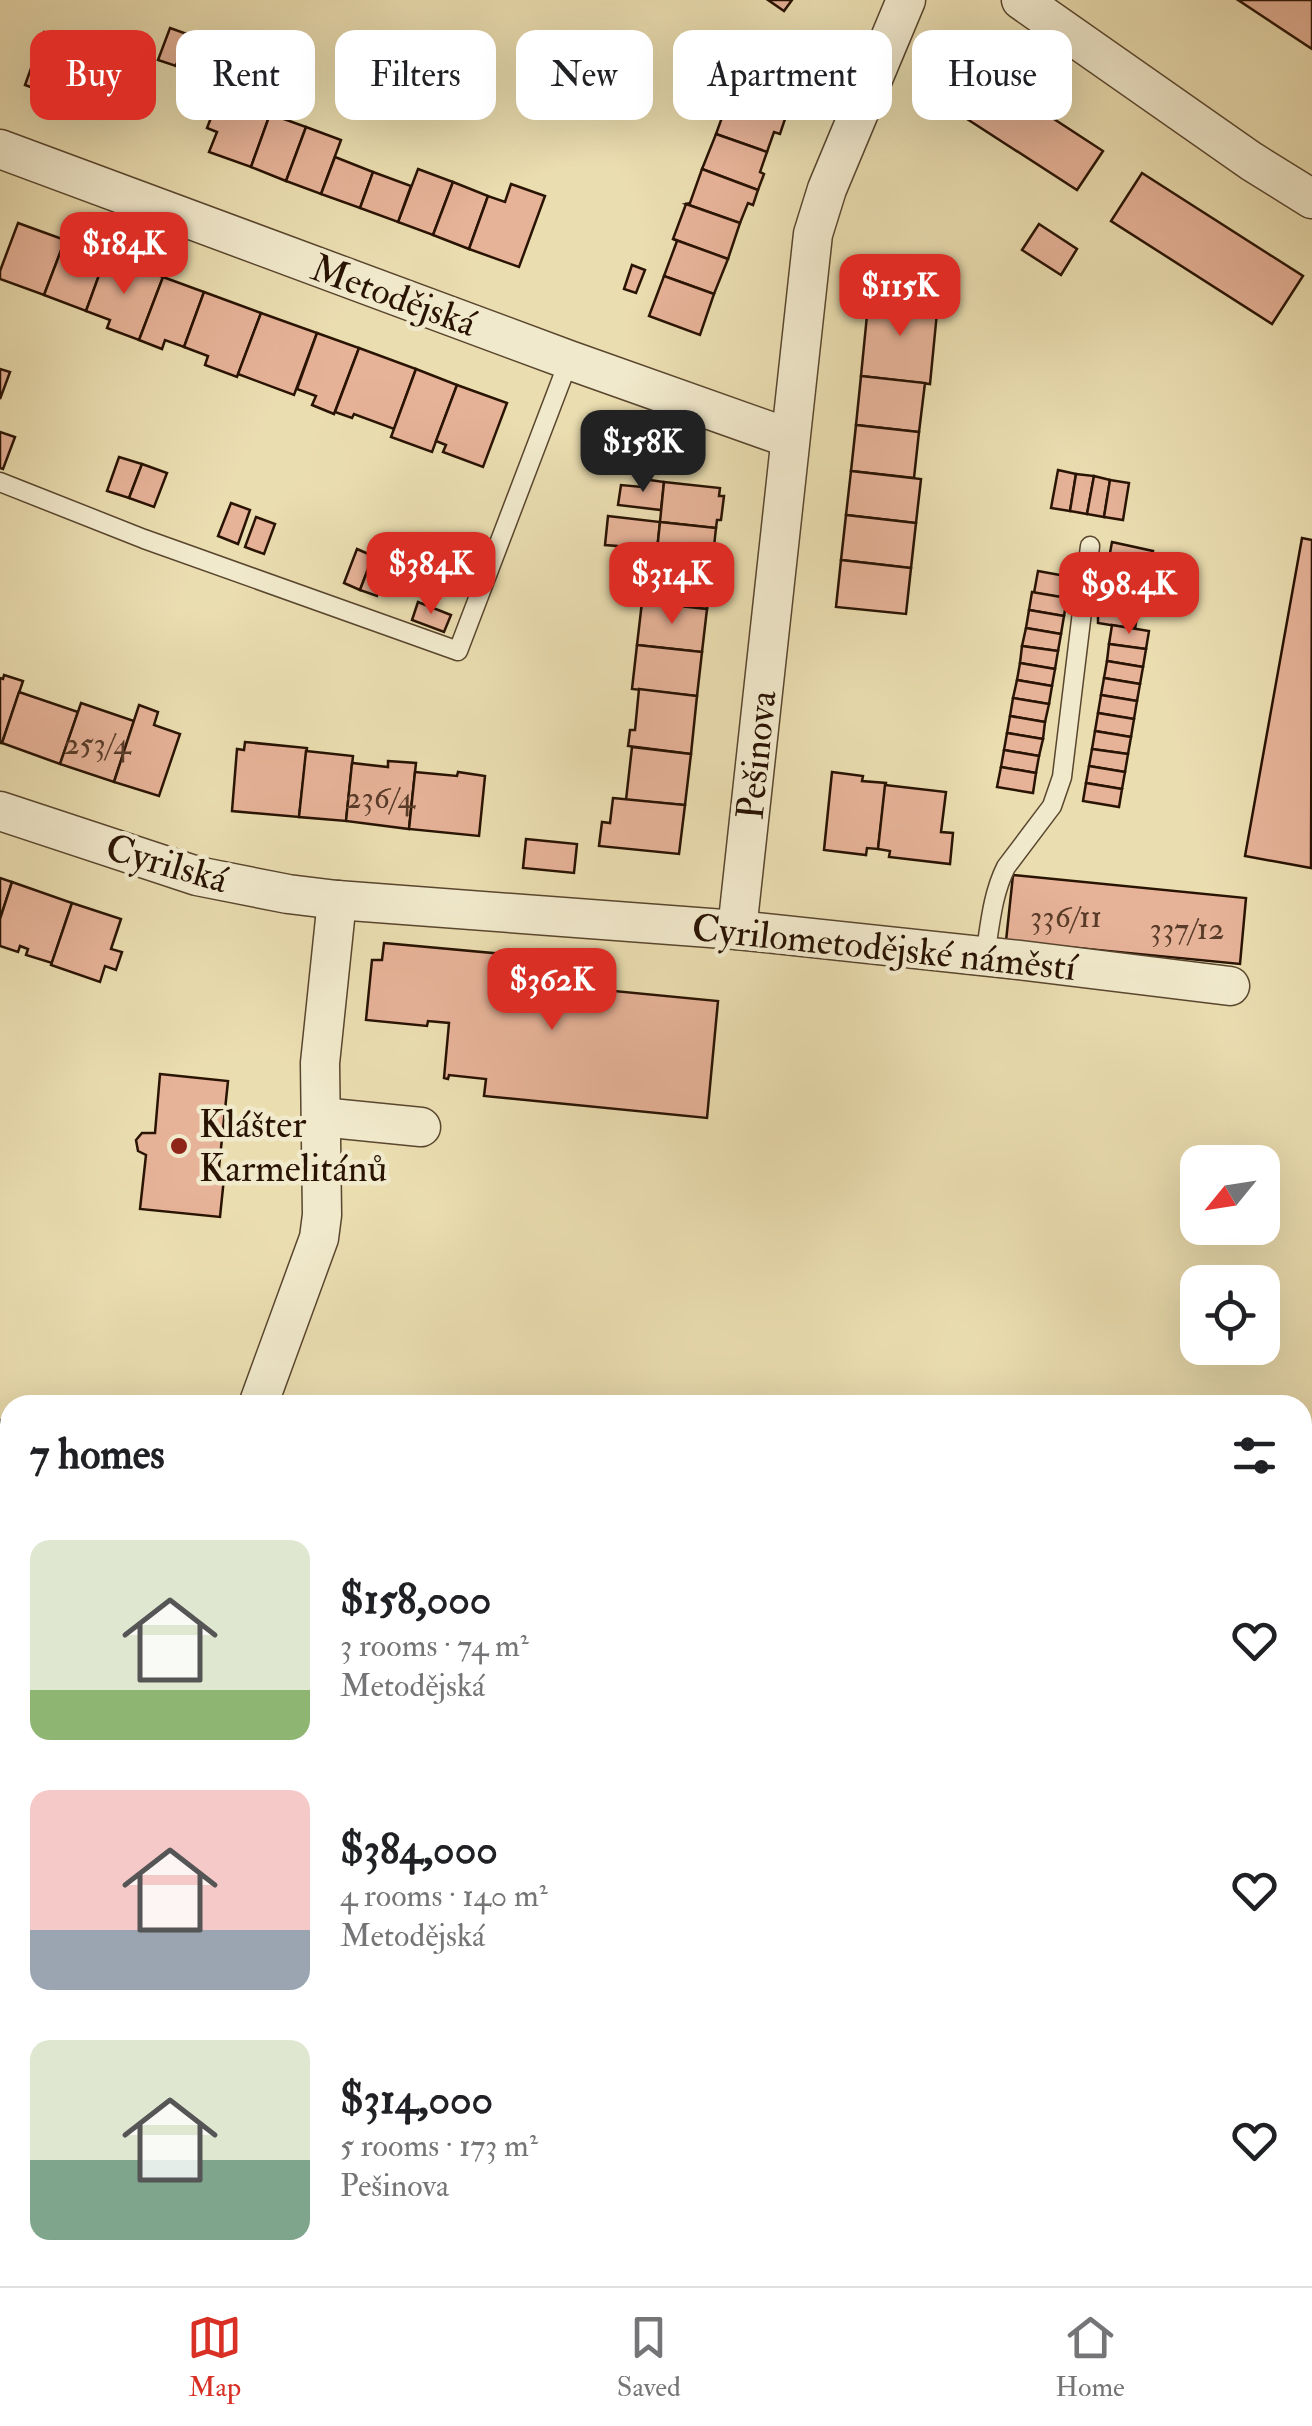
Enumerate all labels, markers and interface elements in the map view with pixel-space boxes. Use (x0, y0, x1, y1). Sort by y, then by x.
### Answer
chip: Buy (30, 30, 156, 120)
chip: Rent (176, 30, 315, 120)
chip: Filters (335, 30, 496, 120)
chip: New (516, 30, 653, 120)
chip: Apartment (673, 30, 892, 120)
chip: House (912, 30, 1072, 120)
pin: $184K (54, 212, 194, 297)
text: $184K (82, 224, 166, 264)
street label: Metodějská (304, 244, 483, 348)
pin: $115K (830, 254, 970, 339)
text: $115K (861, 266, 939, 306)
pin: $158K (573, 410, 713, 495)
text: $158K (603, 422, 683, 462)
pin: $384K (361, 532, 501, 617)
pin: $314K (602, 542, 742, 627)
text: $384K (388, 544, 474, 584)
pin: $98.4K (1048, 552, 1210, 637)
text: $314K (631, 554, 713, 594)
text: $98.4K (1081, 564, 1177, 604)
street label: Pešinova (726, 688, 788, 822)
house number: 253/4 (63, 724, 132, 764)
house number: 236/4 (345, 778, 416, 818)
street label: Cyrilská (100, 824, 234, 904)
house number: 336/11 (1030, 897, 1102, 937)
street label: Cyrilometodějské náměstí (689, 904, 1081, 992)
house number: 337/12 (1150, 909, 1224, 949)
pin: $362K (482, 948, 622, 1033)
text: $362K (509, 960, 595, 1000)
place label: Klášter Karmelitánů (199, 1101, 387, 1193)
marker: Klášter Karmelitánů (168, 1135, 190, 1157)
north arrow (1180, 1145, 1280, 1245)
map controls (1180, 1145, 1280, 1365)
button: locate (1180, 1265, 1280, 1365)
icon: filters (1227, 1428, 1282, 1483)
text: 7 homes (30, 1429, 165, 1481)
text: $158,000 (340, 1574, 491, 1626)
icon: home (110, 1580, 230, 1700)
icon: heart (1227, 1613, 1282, 1668)
text: 3 rooms · 74 m² (340, 1626, 529, 1666)
text: Metodějská (340, 1666, 485, 1706)
text: $384,000 (340, 1824, 498, 1876)
icon: home (110, 1830, 230, 1950)
icon: heart (1227, 1863, 1282, 1918)
text: 4 rooms · 140 m² (340, 1876, 548, 1916)
text: Metodějská (340, 1916, 485, 1956)
text: $314,000 (340, 2074, 493, 2126)
icon: home (110, 2080, 230, 2200)
icon: heart (1227, 2113, 1282, 2168)
text: 5 rooms · 173 m² (340, 2126, 538, 2166)
text: Pešinova (340, 2166, 449, 2206)
tab: Map (187, 2310, 242, 2405)
tab: Saved (617, 2310, 681, 2405)
tab: Home (1055, 2310, 1125, 2405)

